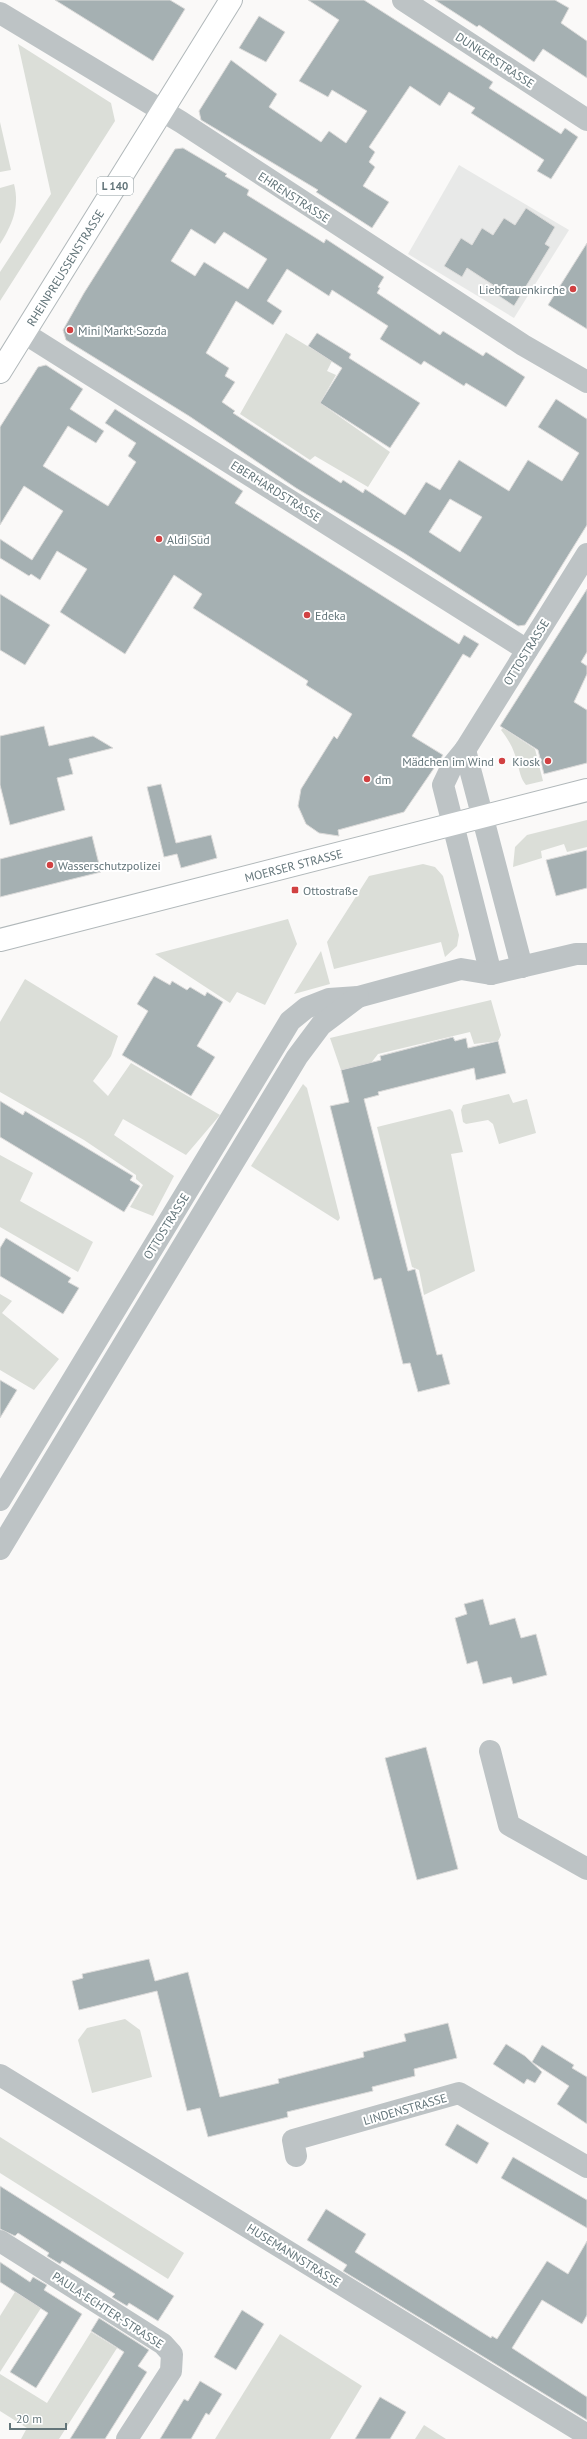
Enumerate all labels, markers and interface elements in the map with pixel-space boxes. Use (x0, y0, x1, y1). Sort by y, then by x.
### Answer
street label: DUNKERSTRASSE (453, 29, 537, 91)
street label: EHRENSTRASSE (255, 168, 333, 226)
road number: L 140 (97, 177, 133, 195)
street label: RHEINPREUSSENSTRASSE (23, 206, 107, 329)
place label: Liebfrauenkirche (479, 282, 565, 297)
marker: Liebfrauenkirche (568, 284, 578, 294)
place label: Mini Markt Sozda (78, 323, 167, 338)
marker: Mini Markt Sozda (65, 325, 75, 335)
street label: EBERHARDSTRASSE (228, 457, 324, 525)
place label: Aldi Süd (167, 532, 210, 547)
marker: Aldi Süd (154, 534, 164, 544)
place label: Edeka (315, 608, 346, 623)
marker: Edeka (302, 610, 312, 620)
street label: OTTOSTRASSE (500, 616, 552, 688)
place label: Mädchen im Wind (402, 754, 494, 769)
place label: Kiosk (512, 754, 540, 769)
marker: Mädchen im Wind (497, 756, 507, 766)
marker: Kiosk (543, 756, 553, 766)
place label: dm (375, 772, 391, 787)
marker: dm (362, 774, 372, 784)
street label: MOERSER STRASSE (243, 845, 344, 885)
place label: Wasserschutzpolizei (58, 858, 161, 873)
marker: Wasserschutzpolizei (45, 860, 55, 870)
place label: Ottostraße (303, 883, 358, 898)
marker: Ottostraße (290, 885, 300, 895)
street label: OTTOSTRASSE (140, 1190, 192, 1262)
street label: LINDENSTRASSE (362, 2090, 448, 2128)
street label: HUSEMANNSTRASSE (244, 2220, 344, 2290)
street label: PAULA-ECHTER-STRASSE (50, 2268, 166, 2352)
scale bar (10, 2405, 66, 2431)
text: 20 m (16, 2411, 42, 2426)

